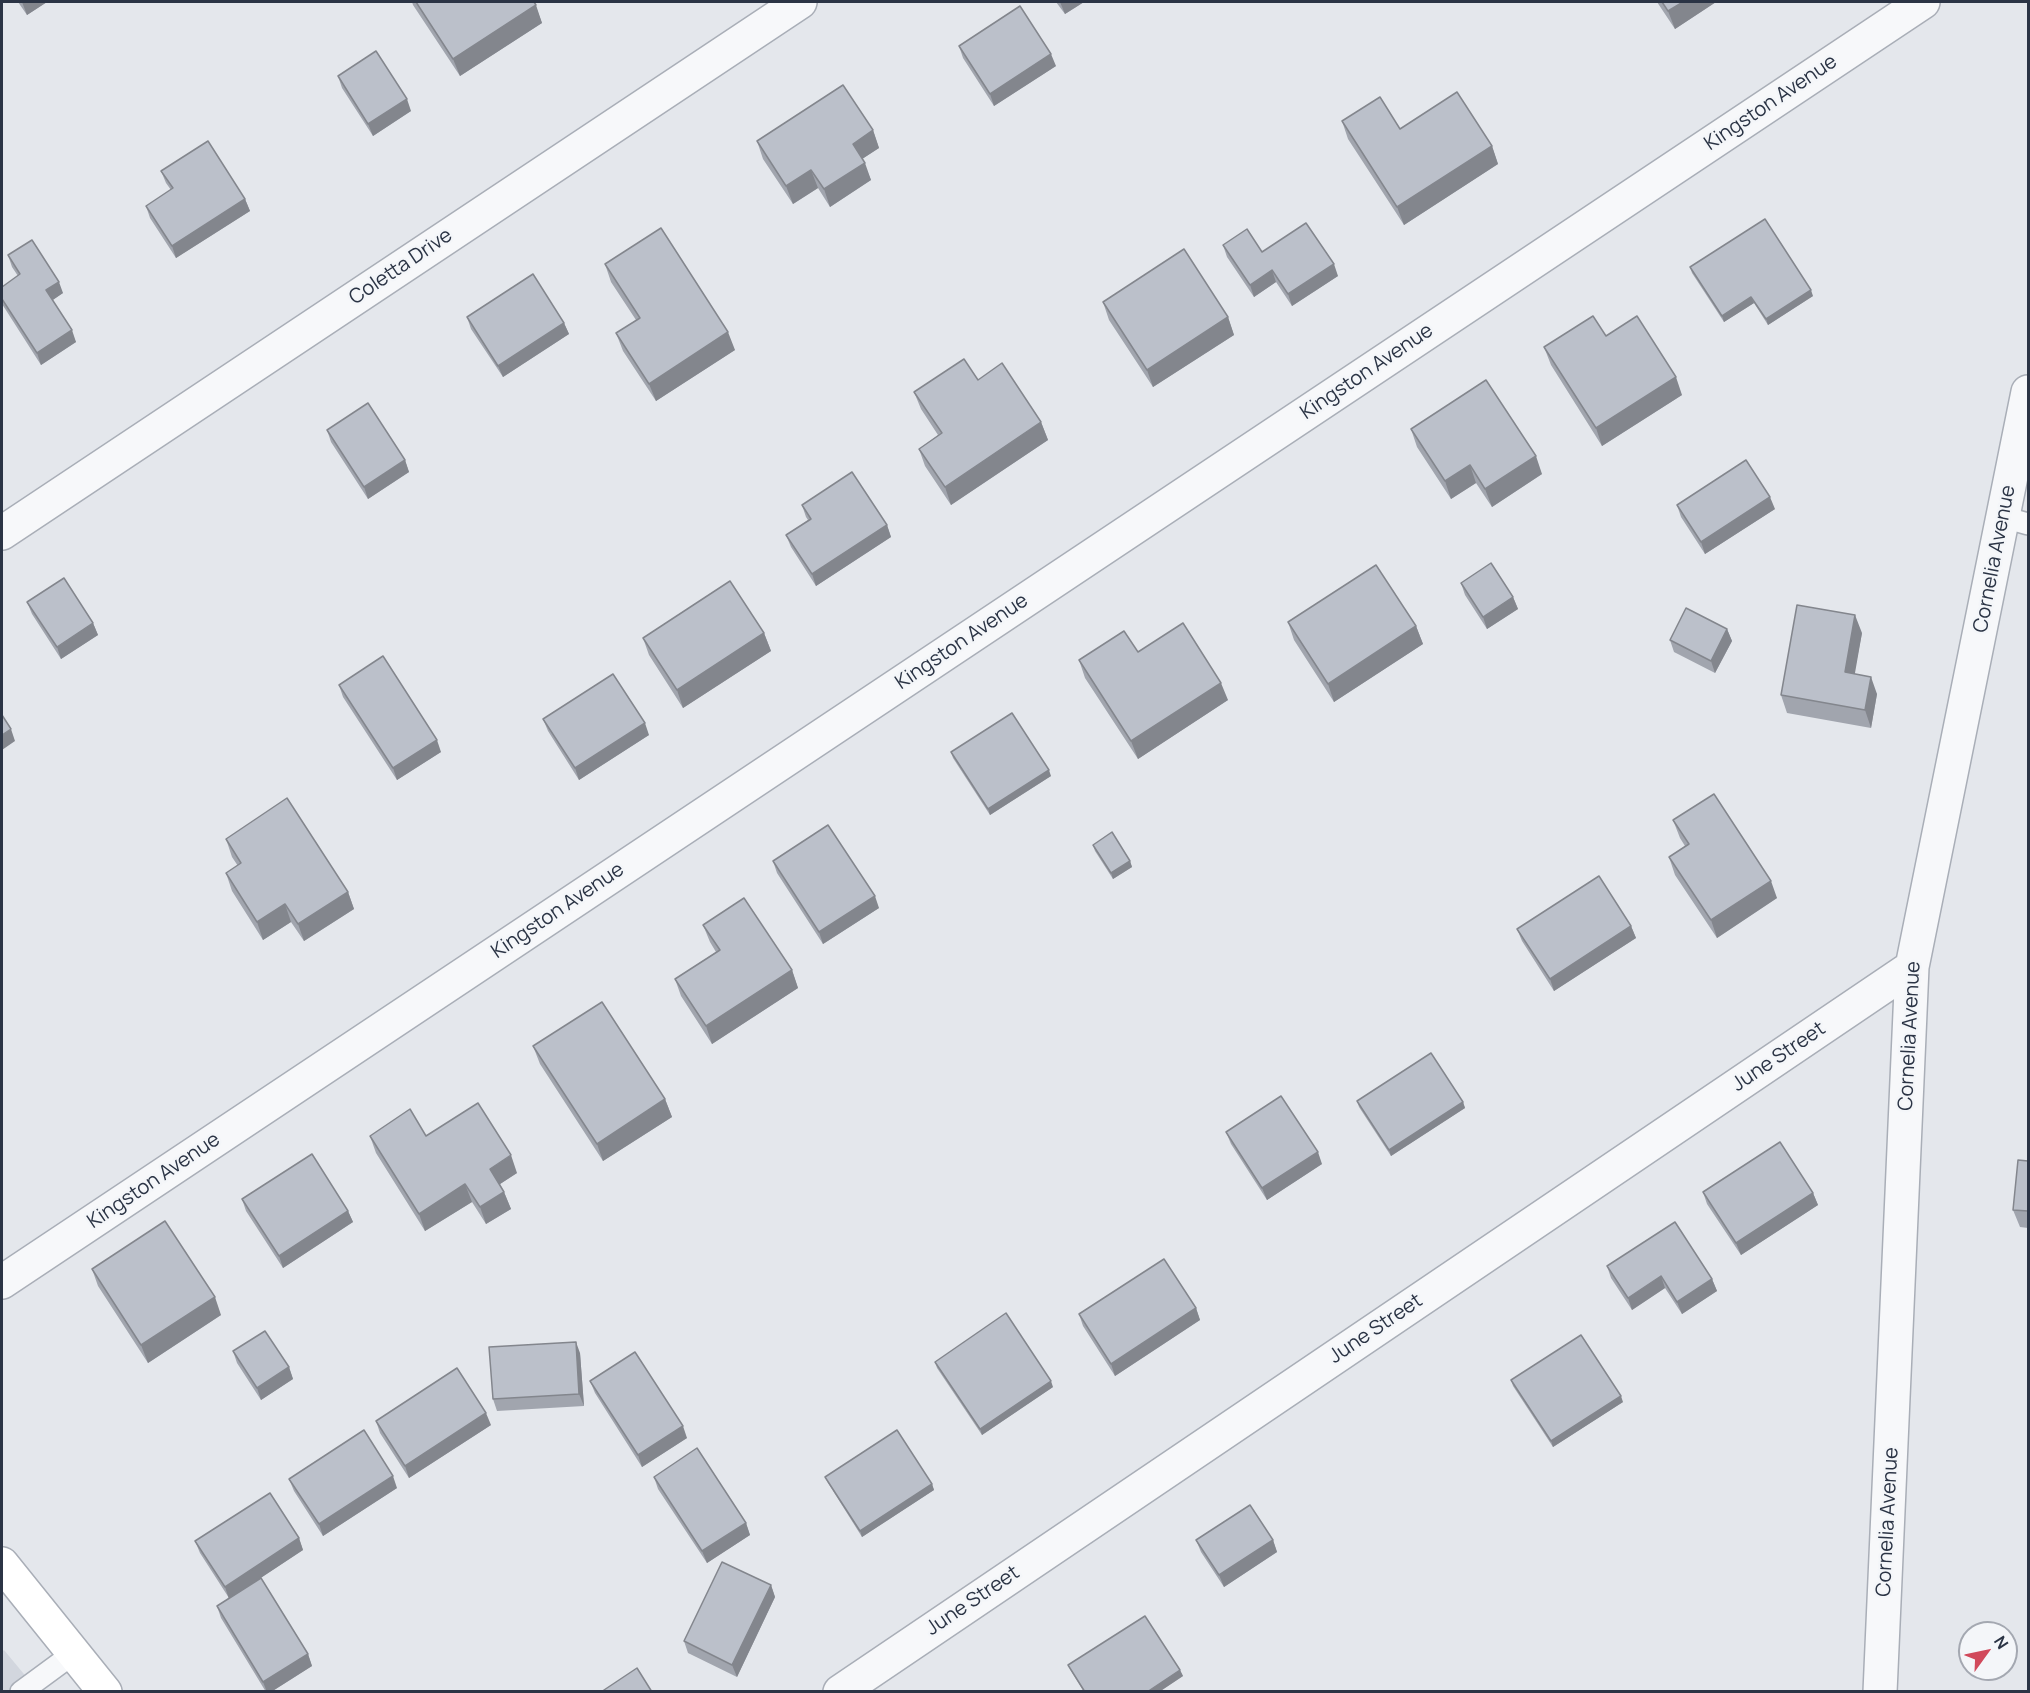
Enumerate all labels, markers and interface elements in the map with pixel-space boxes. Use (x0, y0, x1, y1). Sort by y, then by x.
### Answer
street label: Kingston Avenue (1700, 50, 1842, 156)
street label: Coletta Drive (345, 224, 457, 310)
street label: Kingston Avenue (1296, 319, 1438, 425)
street label: Cornelia Avenue (1969, 483, 2021, 635)
street label: Kingston Avenue (891, 589, 1033, 695)
street label: Kingston Avenue (487, 858, 629, 964)
street label: Cornelia Avenue (1894, 961, 1926, 1111)
street label: June Street (1728, 1017, 1830, 1097)
street label: Kingston Avenue (83, 1128, 225, 1234)
street label: June Street (1325, 1289, 1427, 1369)
street label: Cornelia Avenue (1872, 1447, 1904, 1597)
street label: June Street (922, 1561, 1024, 1641)
north arrow (1958, 1621, 2018, 1681)
text: N (1989, 1631, 2014, 1653)

